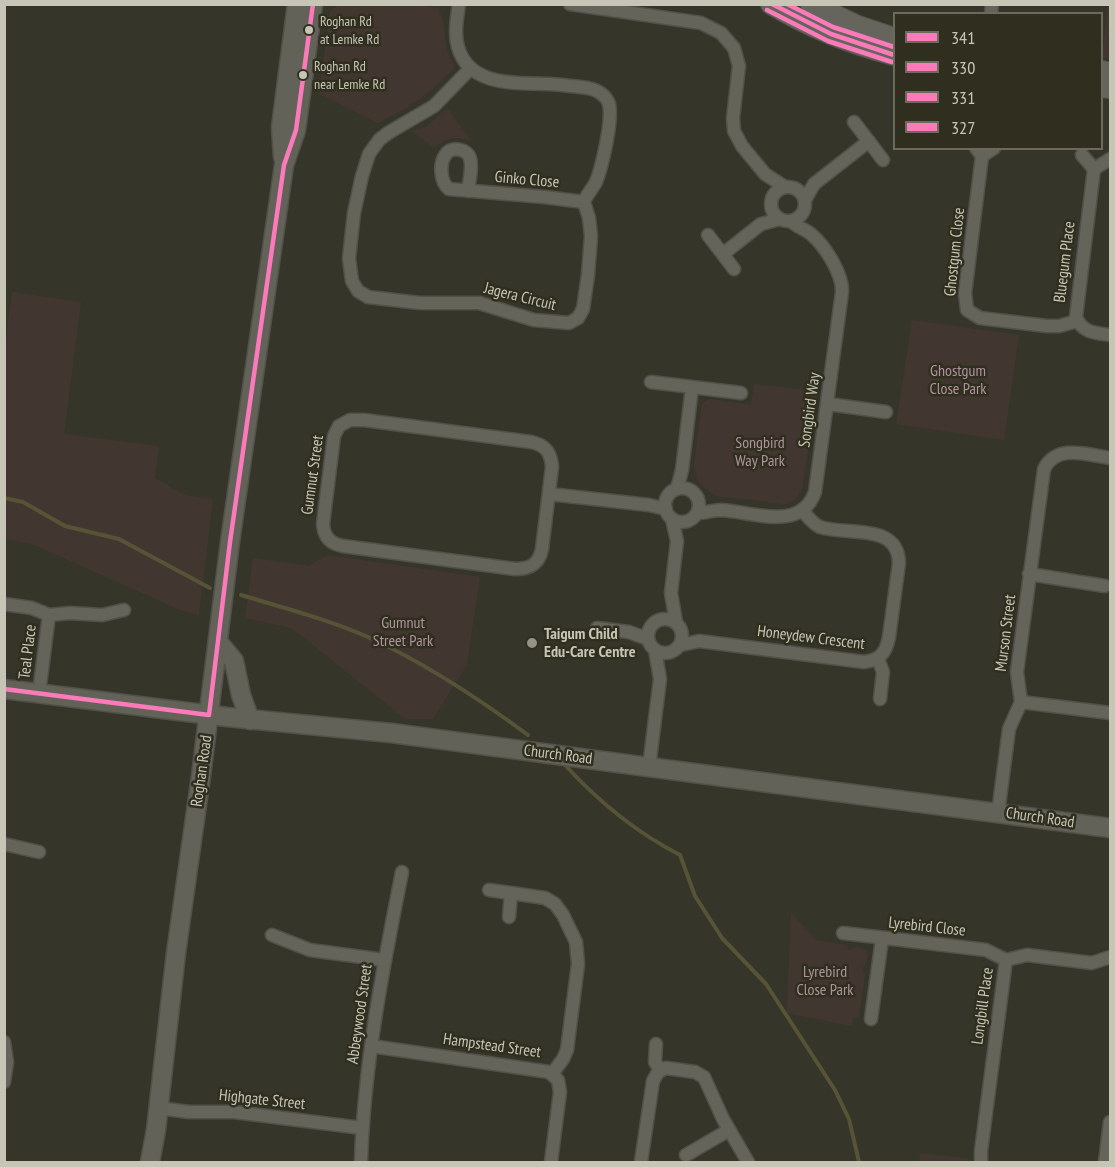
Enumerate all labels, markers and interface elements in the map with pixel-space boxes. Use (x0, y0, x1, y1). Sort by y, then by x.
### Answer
legend (893, 12, 1103, 150)
place label: Roghan Rd at Lemke Rd (320, 14, 379, 46)
marker: Roghan Rd at Lemke Rd (303, 24, 315, 36)
text: 341 (951, 26, 975, 49)
text: 330 (951, 56, 975, 79)
place label: Roghan Rd near Lemke Rd (314, 59, 385, 92)
marker: Roghan Rd near Lemke Rd (297, 69, 309, 81)
text: 331 (951, 86, 975, 109)
text: 327 (951, 116, 975, 139)
street label: Ginko Close (494, 168, 560, 192)
street label: Ghostgum Close (941, 207, 969, 297)
street label: Bluegum Place (1050, 220, 1080, 304)
street label: Jagera Circuit (482, 279, 558, 315)
park label: Ghostgum Close Park (929, 361, 987, 399)
street label: Songbird Way (795, 371, 825, 449)
park label: Songbird Way Park (735, 433, 785, 471)
street label: Gumnut Street (298, 434, 328, 516)
street label: Murson Street (992, 593, 1020, 673)
park label: Gumnut Street Park (373, 613, 433, 651)
street label: Honeydew Crescent (756, 622, 866, 654)
street label: Teal Place (15, 624, 41, 680)
place label: Taigum Child Edu-Care Centre (544, 624, 636, 662)
marker: Taigum Child Edu-Care Centre (525, 636, 539, 650)
street label: Roghan Road (187, 734, 217, 808)
street label: Church Road (523, 741, 593, 769)
street label: Church Road (1004, 804, 1076, 832)
street label: Lyrebird Close (887, 913, 967, 941)
park label: Lyrebird Close Park (796, 962, 854, 1000)
street label: Abbeywood Street (343, 963, 377, 1065)
street label: Longbill Place (968, 966, 998, 1046)
street label: Hampstead Street (442, 1030, 542, 1062)
street label: Highgate Street (218, 1086, 306, 1114)

